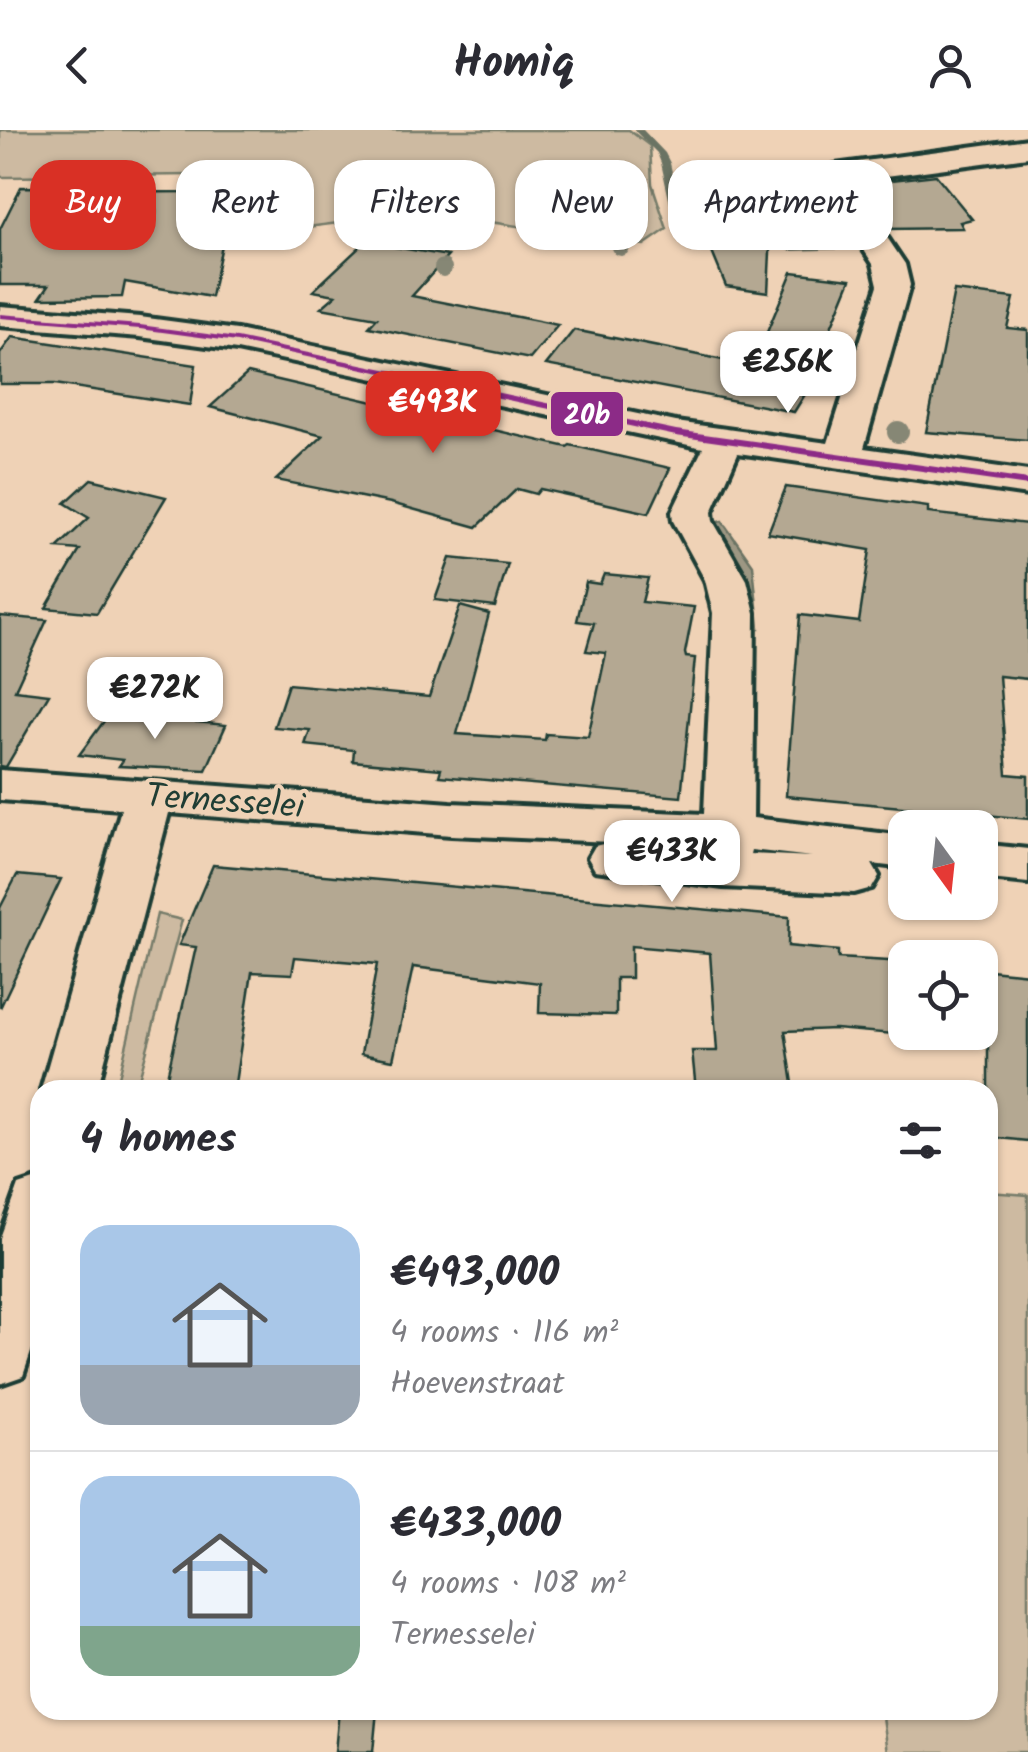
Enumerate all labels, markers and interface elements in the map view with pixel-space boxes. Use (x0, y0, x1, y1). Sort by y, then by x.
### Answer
text: Homiq (453, 29, 575, 101)
icon: back (50, 38, 105, 93)
icon: person (923, 38, 978, 93)
chip: Buy (30, 160, 156, 250)
chip: Rent (176, 160, 314, 250)
chip: Filters (334, 160, 495, 250)
chip: New (515, 160, 648, 250)
chip: Apartment (668, 160, 893, 250)
pin: €256K (718, 331, 858, 416)
text: €256K (742, 338, 834, 389)
pin: €493K (363, 371, 503, 456)
text: €493K (388, 378, 478, 429)
line badge: 20b (549, 390, 625, 438)
text: 20b (564, 394, 610, 439)
pin: €272K (85, 657, 225, 742)
text: €272K (109, 664, 201, 715)
street label: Ternesselei (144, 770, 308, 837)
north arrow (888, 810, 998, 920)
map controls (888, 810, 998, 1050)
pin: €433K (602, 820, 742, 905)
text: €433K (626, 827, 718, 878)
button: locate (888, 940, 998, 1050)
text: 4 homes (80, 1107, 236, 1174)
icon: filters (893, 1113, 948, 1168)
text: €493,000 (390, 1241, 559, 1308)
icon: home (160, 1265, 280, 1385)
text: 4 rooms · 116 m² (390, 1308, 618, 1359)
text: Hoevenstraat (390, 1359, 564, 1410)
text: €433,000 (390, 1492, 561, 1559)
icon: home (160, 1516, 280, 1636)
text: 4 rooms · 108 m² (390, 1559, 626, 1610)
text: Ternesselei (390, 1610, 535, 1661)

